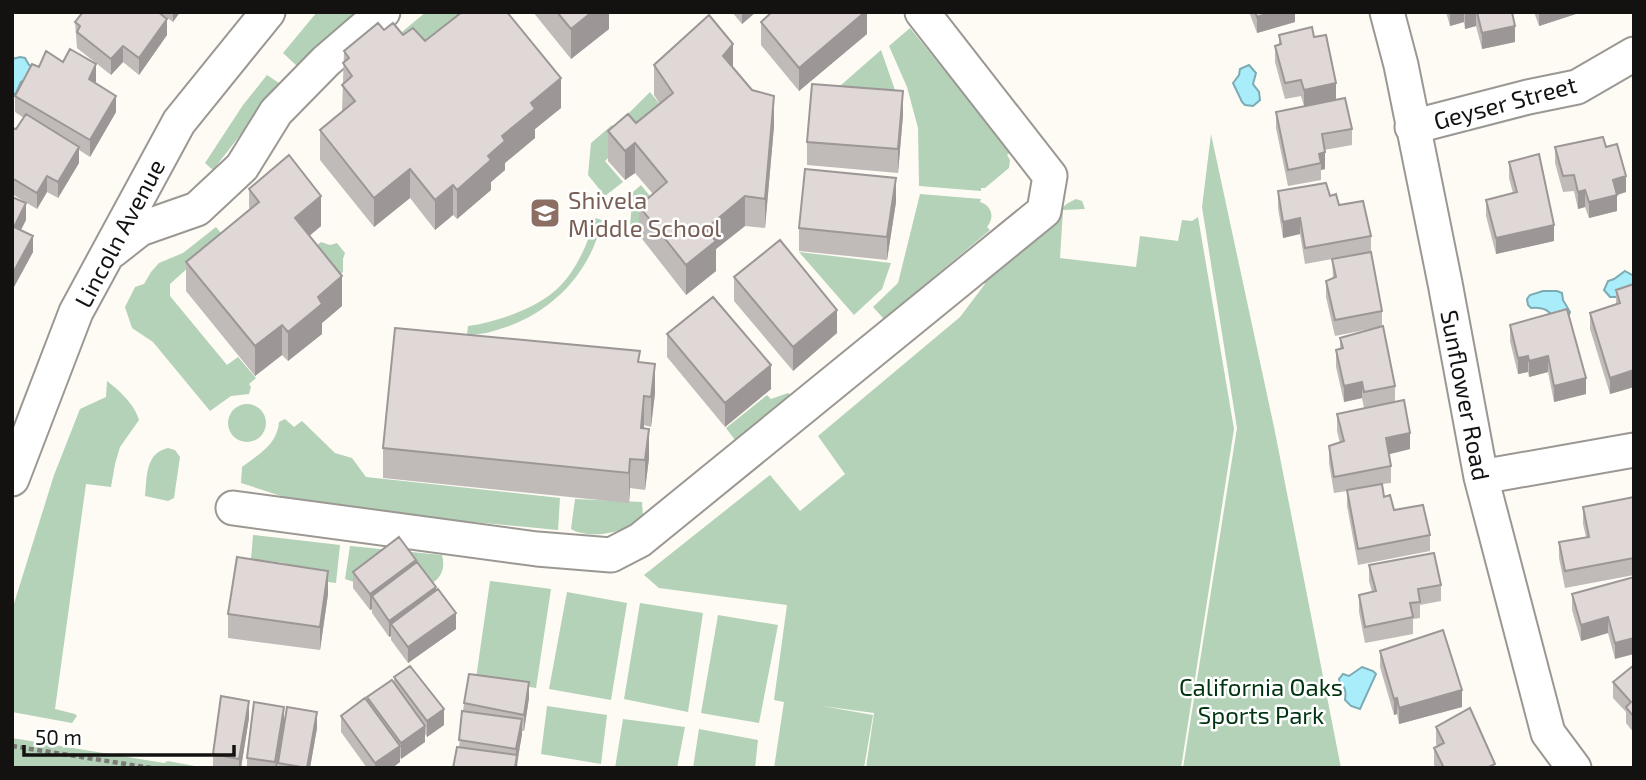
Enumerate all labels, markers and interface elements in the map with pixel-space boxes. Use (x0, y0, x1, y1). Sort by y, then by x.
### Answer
street label: Geyser Street (1430, 69, 1580, 135)
street label: Lincoln Avenue (68, 154, 170, 312)
place label: Shivela Middle School (568, 185, 721, 242)
school or university icon: Shivela Middle School (528, 196, 562, 230)
street label: Sunflower Road (1435, 307, 1497, 483)
park label: California Oaks Sports Park (1179, 672, 1343, 729)
scale bar (24, 714, 234, 758)
text: 50 m (35, 724, 82, 749)

